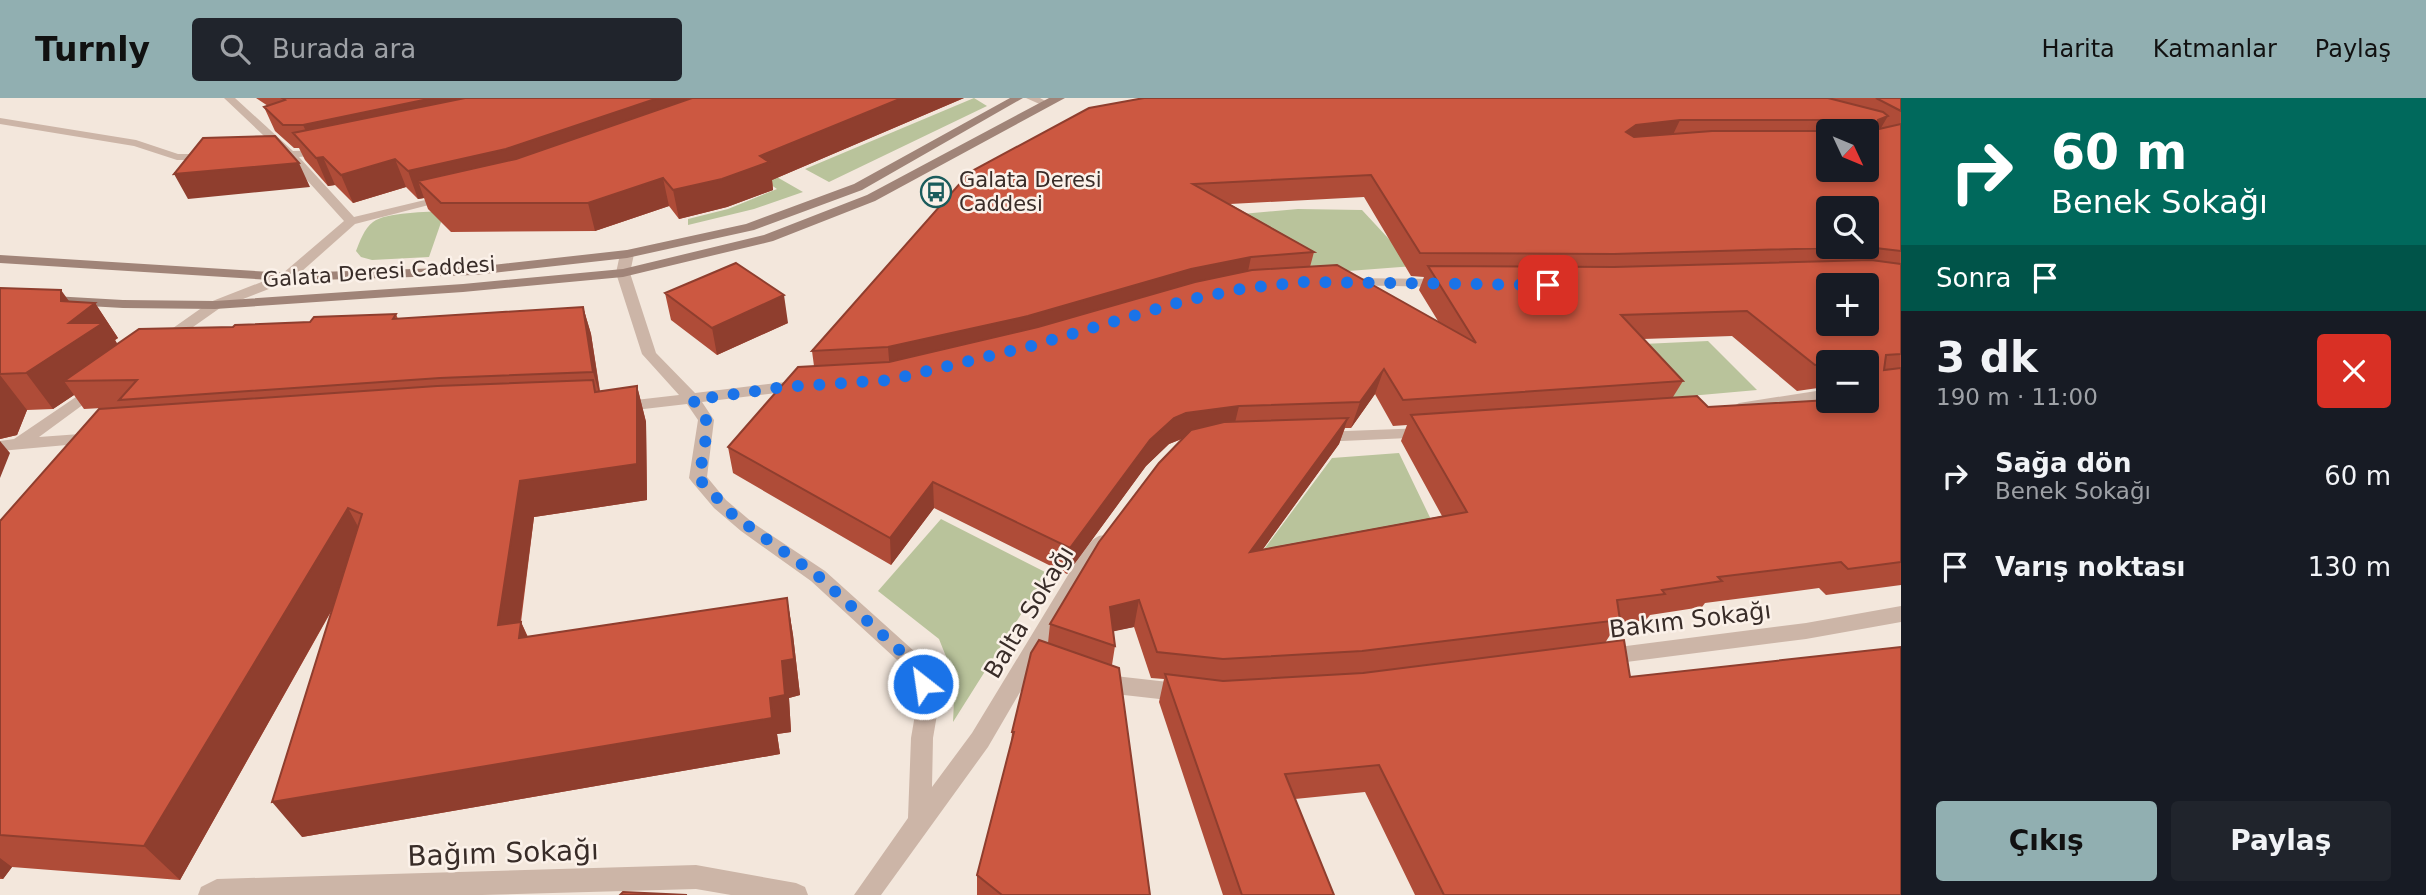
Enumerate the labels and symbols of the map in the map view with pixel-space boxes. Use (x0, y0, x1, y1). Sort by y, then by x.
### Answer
north arrow (1816, 119, 1880, 182)
place label: Galata Deresi Caddesi (959, 168, 1102, 216)
bus stop icon: Galata Deresi Caddesi (919, 175, 953, 209)
street label: Galata Deresi Caddesi (262, 252, 496, 292)
pin (1518, 255, 1578, 315)
street label: Balta Sokağı (978, 541, 1080, 683)
street label: Bakım Sokağı (1608, 596, 1772, 644)
position arrow (886, 647, 960, 721)
street label: Bağım Sokağı (407, 833, 599, 873)

